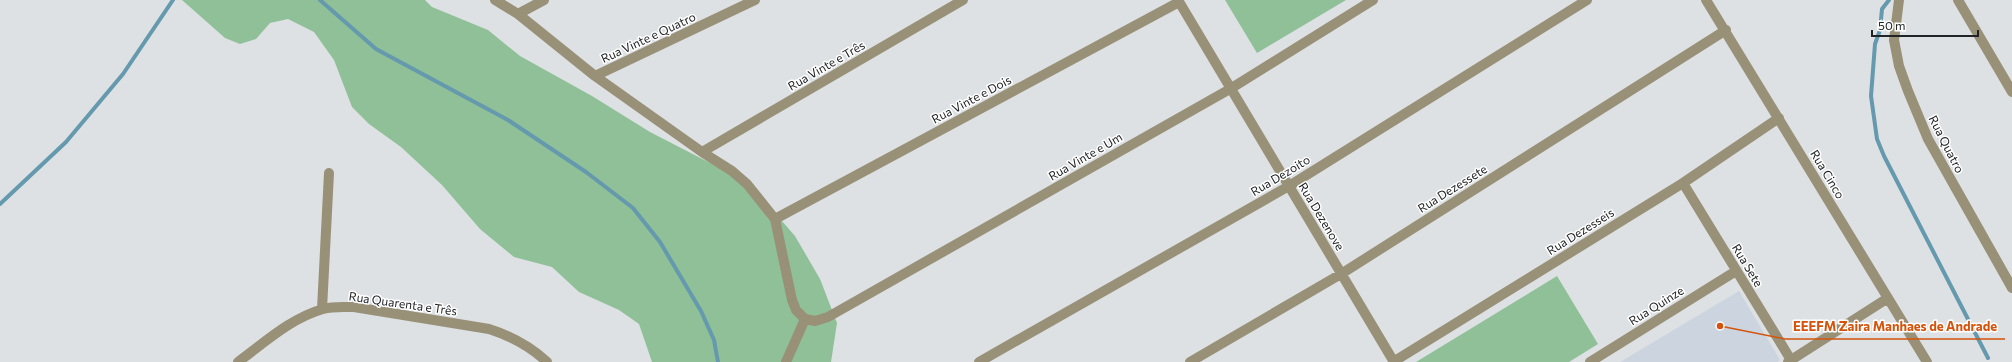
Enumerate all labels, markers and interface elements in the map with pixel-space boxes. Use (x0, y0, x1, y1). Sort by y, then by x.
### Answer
street label: Rua Vinte e Quatro (598, 9, 698, 65)
scale bar (1872, 12, 1978, 38)
text: 50 m (1878, 18, 1906, 32)
street label: Rua Vinte e Três (785, 37, 867, 93)
street label: Rua Vinte e Dois (929, 72, 1013, 126)
street label: Rua Quatro (1927, 113, 1967, 175)
street label: Rua Vinte e Um (1046, 129, 1124, 183)
street label: Rua Cinco (1808, 147, 1848, 201)
street label: Rua Dezoito (1248, 152, 1312, 198)
street label: Rua Dezessete (1415, 161, 1489, 215)
street label: Rua Dezenove (1296, 179, 1348, 253)
street label: Rua Dezesseis (1544, 205, 1616, 257)
street label: Rua Sete (1730, 241, 1766, 289)
street label: Rua Quinze (1626, 283, 1686, 327)
street label: Rua Quarenta e Três (348, 288, 458, 318)
callout: EEEFM Zaira Manhaes de Andrade (1785, 314, 2005, 339)
text: EEEFM Zaira Manhaes de Andrade (1793, 318, 1997, 334)

